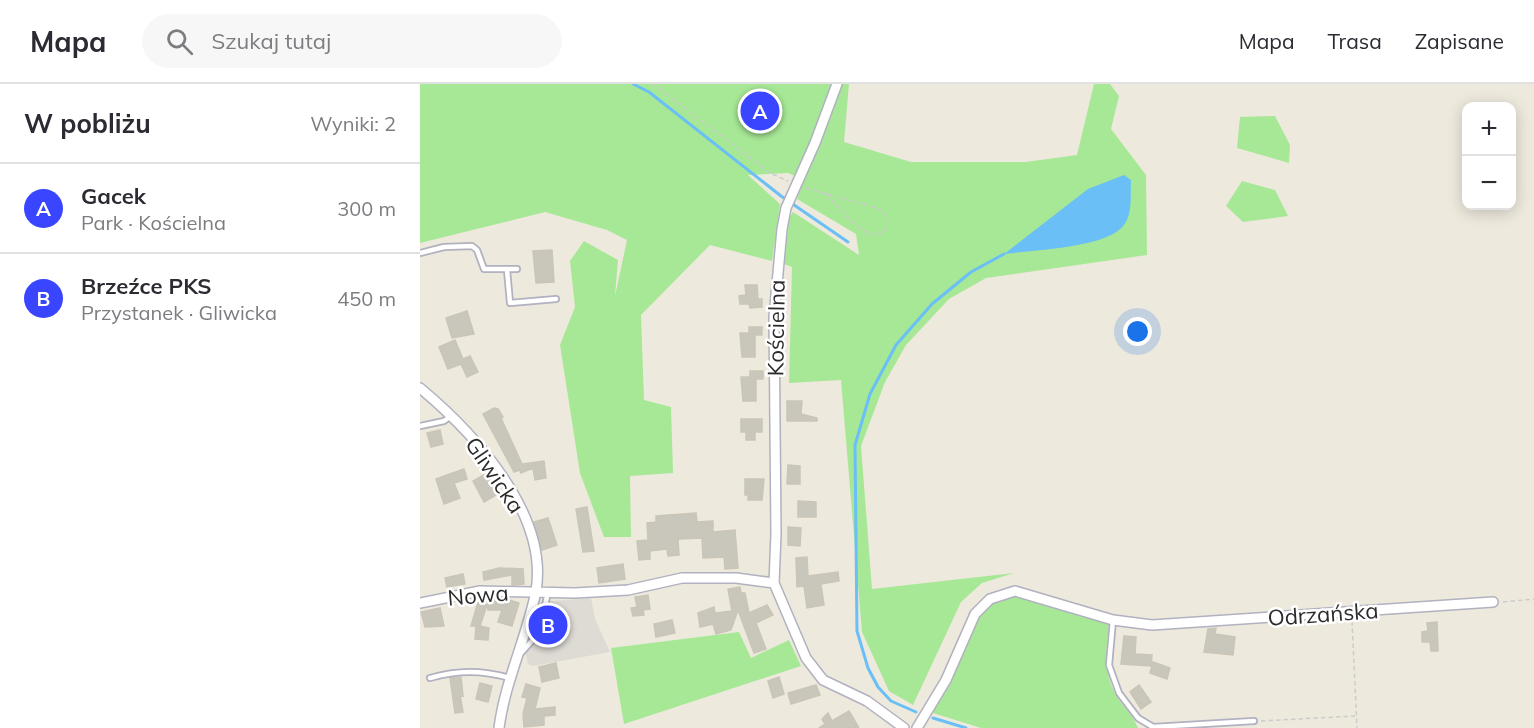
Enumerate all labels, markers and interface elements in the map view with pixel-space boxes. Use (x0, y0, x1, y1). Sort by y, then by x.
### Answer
search box (142, 14, 562, 68)
text: Mapa (30, 24, 106, 59)
icon: search (163, 25, 196, 58)
text: Szukaj tutaj (211, 27, 331, 55)
text: Mapa (1239, 28, 1295, 54)
text: Trasa (1328, 28, 1382, 54)
text: Zapisane (1415, 28, 1504, 54)
pin: A (740, 88, 780, 134)
map controls (1462, 102, 1516, 210)
button: + (1462, 102, 1516, 156)
text: W pobliżu (24, 107, 151, 140)
text: Wyniki: 2 (310, 111, 396, 136)
button: − (1462, 156, 1516, 210)
text: Gacek (81, 182, 146, 210)
text: A (36, 196, 51, 221)
text: 300 m (337, 196, 396, 221)
text: Park · Kościelna (81, 210, 226, 235)
text: Brzeźce PKS (81, 272, 211, 300)
street label: Kościelna (761, 279, 791, 377)
text: B (37, 286, 50, 311)
text: 450 m (337, 286, 396, 311)
text: Przystanek · Gliwicka (81, 300, 277, 325)
your location (1123, 317, 1152, 346)
street label: Gliwicka (459, 431, 531, 519)
street label: Nowa (446, 578, 510, 612)
street label: Odrzańska (1267, 596, 1379, 632)
pin: B (528, 602, 568, 648)

